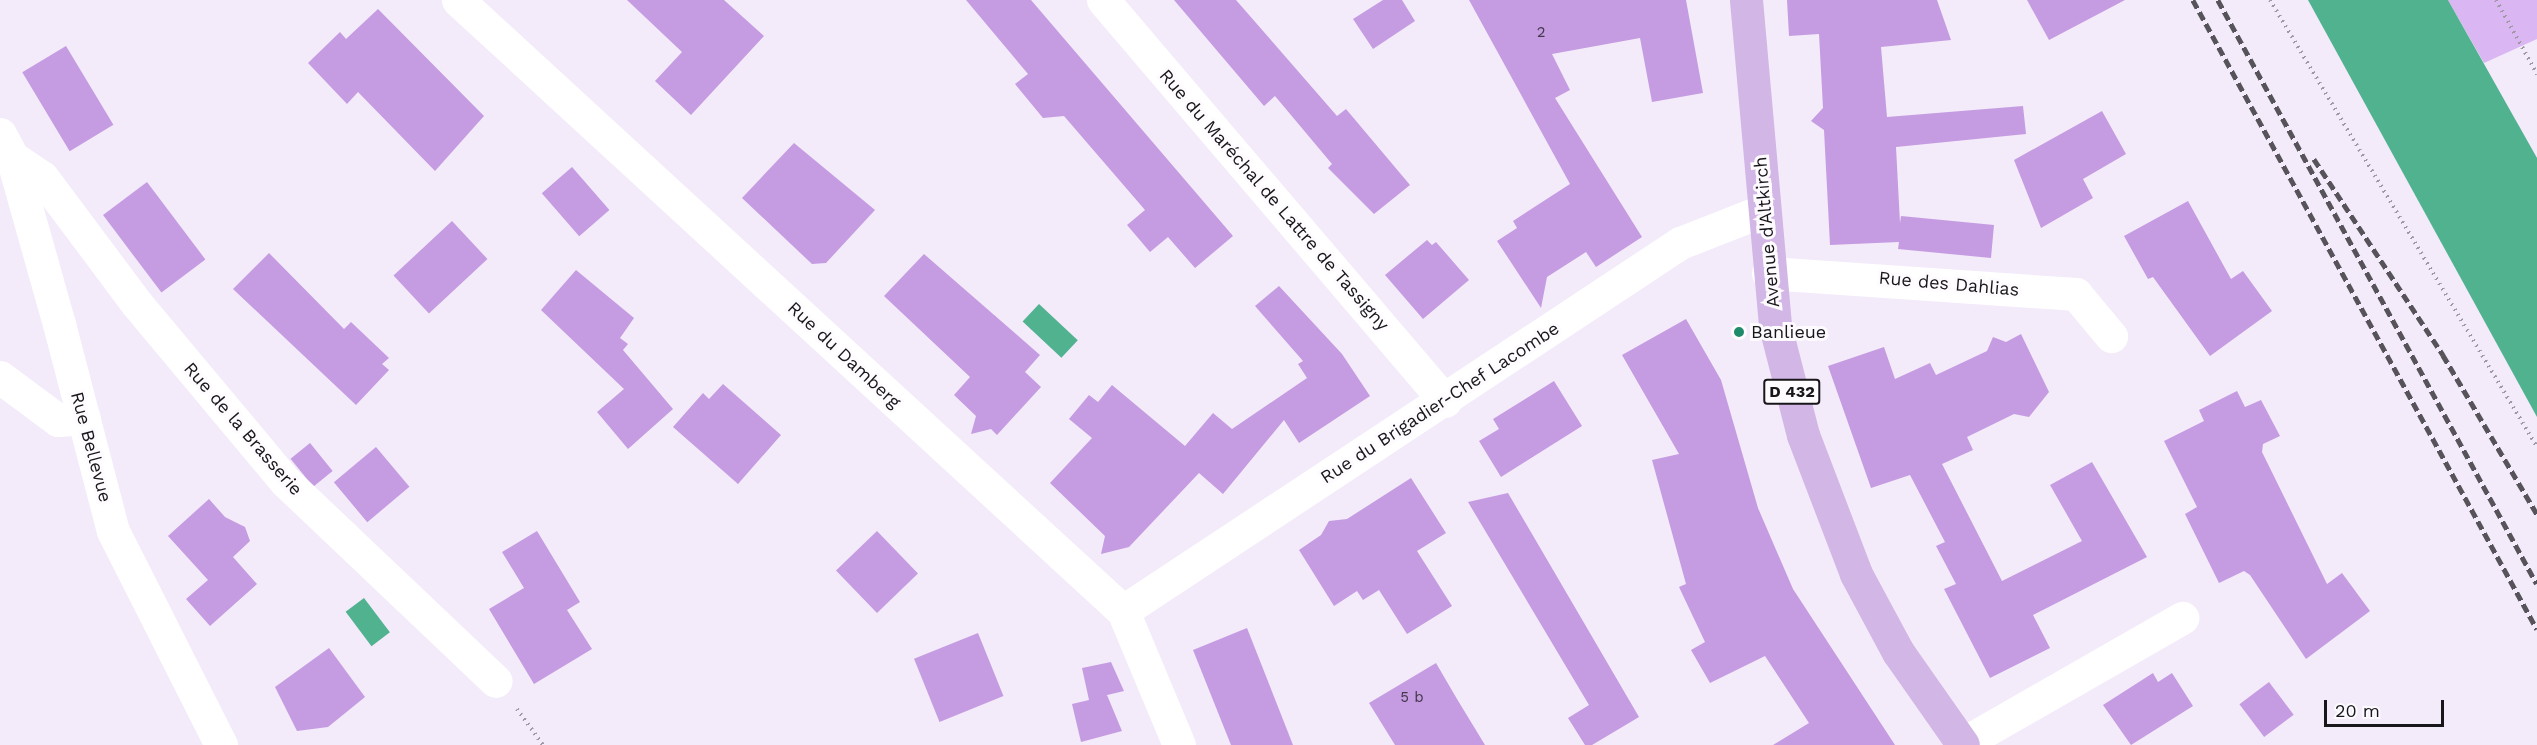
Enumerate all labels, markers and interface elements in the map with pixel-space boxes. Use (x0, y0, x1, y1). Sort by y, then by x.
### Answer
house number: 2 (1537, 24, 1545, 42)
street label: Rue du Maréchal de Lattre de Tassigny (1154, 64, 1394, 336)
street label: Avenue d'Altkirch (1750, 156, 1784, 308)
street label: Rue des Dahlias (1878, 267, 2020, 301)
street label: Rue du Damberg (783, 297, 905, 413)
street label: Rue du Brigadier-Chef Lacombe (1316, 317, 1564, 489)
place label: Banlieue (1751, 321, 1826, 343)
marker: Banlieue (1732, 325, 1746, 339)
street label: Rue de la Brasserie (179, 358, 307, 500)
road number: D 432 (1762, 379, 1822, 405)
street label: Rue Bellevue (66, 389, 116, 505)
scale bar (2327, 688, 2447, 726)
house number: 5 b (1400, 689, 1424, 707)
text: 20 m (2335, 700, 2380, 721)

